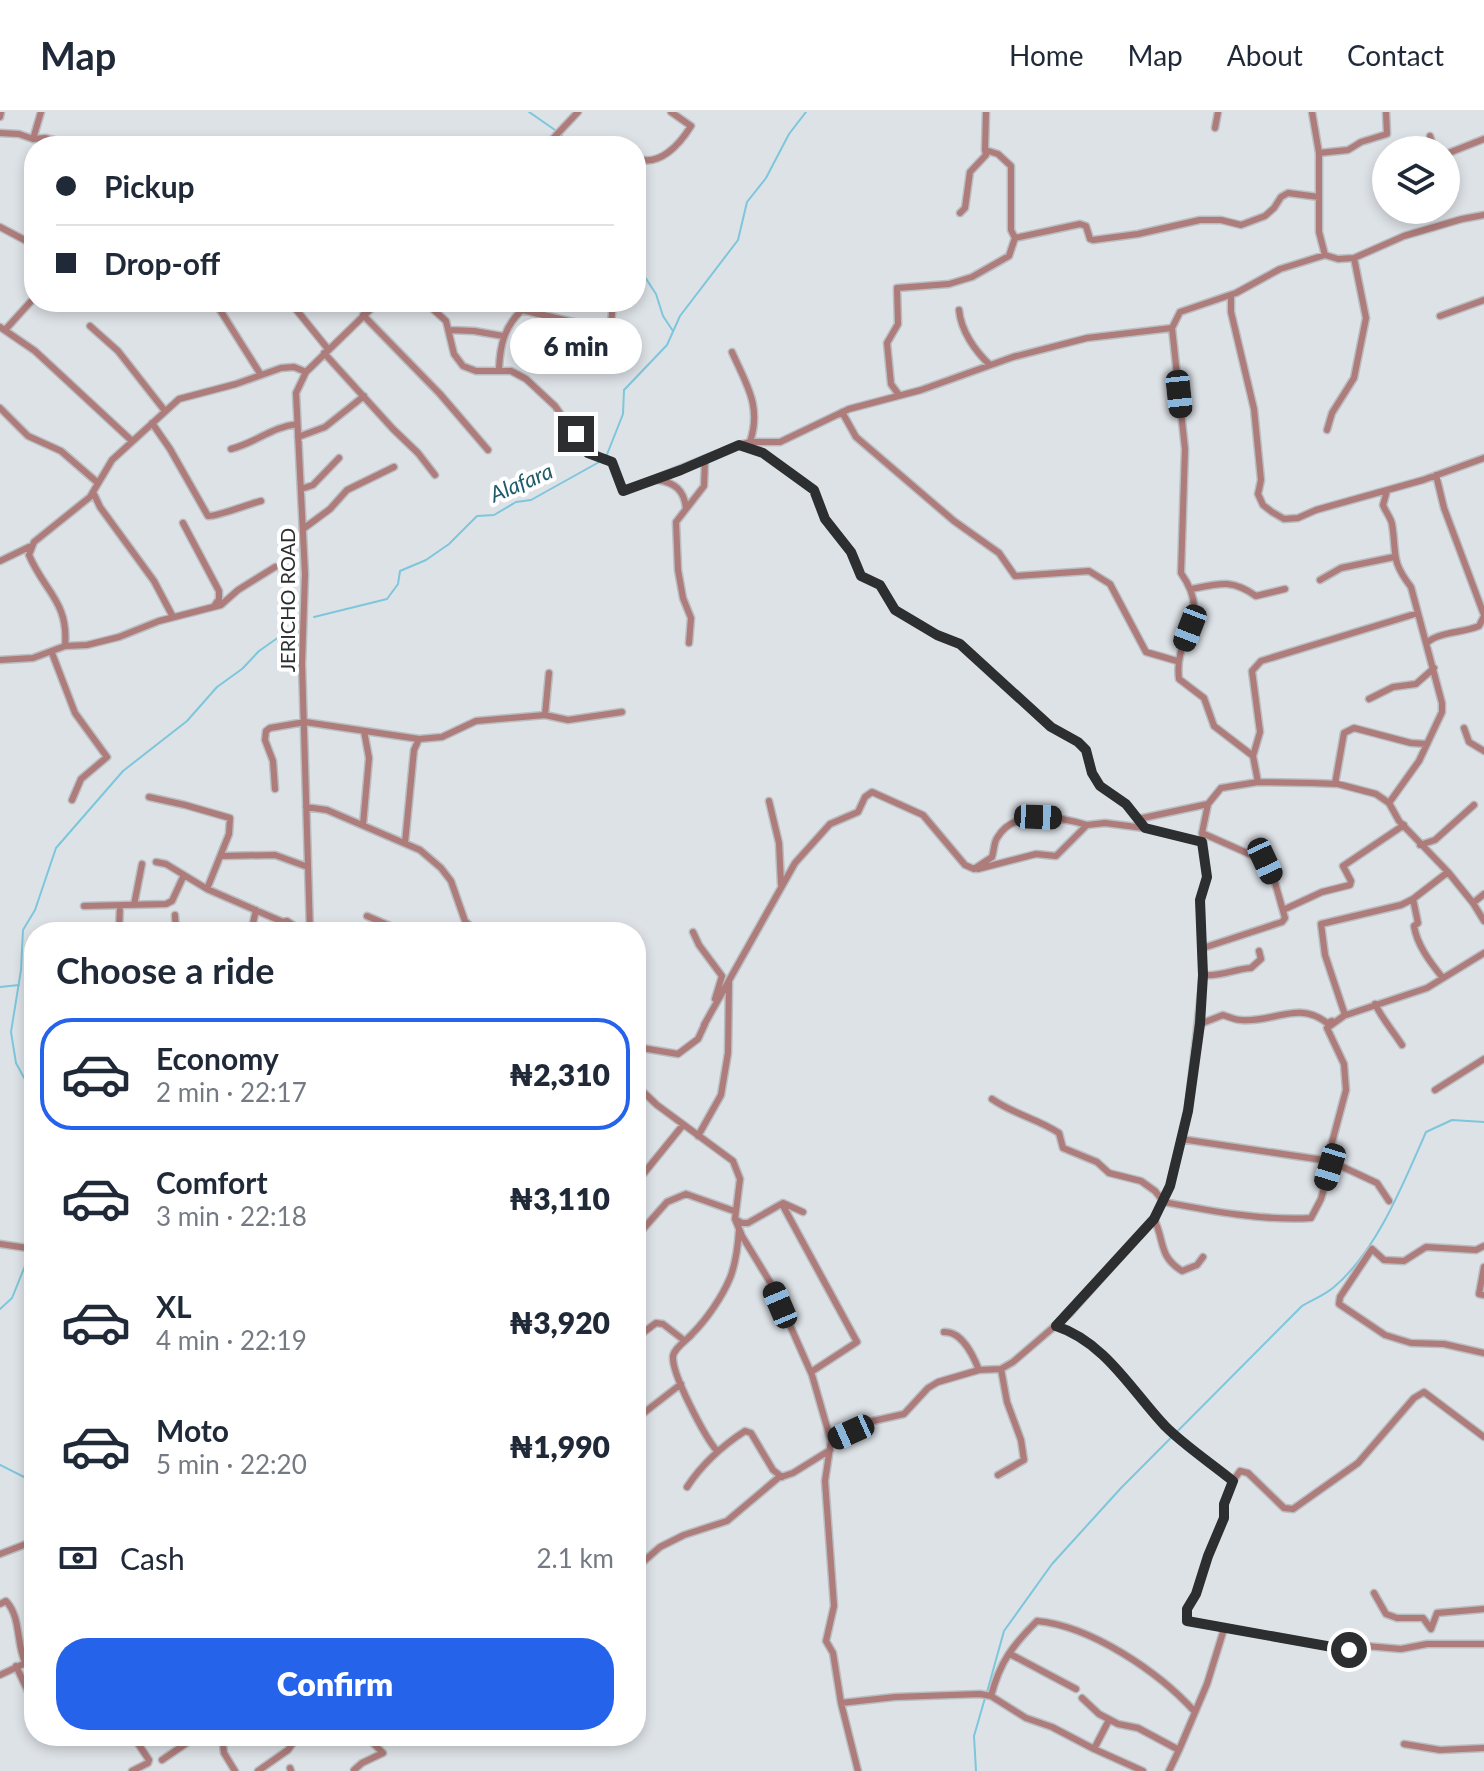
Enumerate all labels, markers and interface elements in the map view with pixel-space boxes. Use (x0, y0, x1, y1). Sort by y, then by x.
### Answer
text: Map (40, 32, 116, 78)
text: Home (1009, 38, 1084, 72)
text: Map (1128, 38, 1183, 72)
text: About (1227, 38, 1303, 72)
text: Contact (1347, 38, 1444, 72)
map controls (1372, 136, 1460, 224)
button: layers (1372, 136, 1460, 224)
text: Pickup (104, 168, 195, 204)
text: Drop-off (104, 245, 220, 281)
callout: 6 min (510, 318, 642, 374)
text: 6 min (544, 330, 608, 362)
car (1165, 369, 1193, 419)
route end (558, 416, 594, 452)
water label: Alafara (484, 457, 557, 508)
street label: JERICHO ROAD (275, 528, 299, 672)
car (1170, 601, 1210, 655)
car (1014, 804, 1062, 830)
car (1244, 834, 1286, 888)
text: Choose a ride (56, 948, 275, 992)
icon: car (60, 1038, 132, 1110)
text: Economy (156, 1040, 279, 1076)
text: ₦2,310 (509, 1056, 610, 1092)
text: 2 min · 22:17 (156, 1076, 307, 1108)
car (1312, 1141, 1348, 1193)
icon: car (60, 1162, 132, 1234)
text: Comfort (156, 1164, 268, 1200)
text: ₦3,110 (509, 1180, 610, 1216)
text: 3 min · 22:18 (156, 1200, 307, 1232)
car (760, 1278, 800, 1332)
icon: car (60, 1286, 132, 1358)
text: XL (156, 1288, 192, 1324)
text: ₦3,920 (509, 1304, 610, 1340)
text: 4 min · 22:19 (156, 1324, 307, 1356)
icon: car (60, 1410, 132, 1482)
car (824, 1411, 878, 1453)
text: Moto (156, 1412, 229, 1448)
text: ₦1,990 (509, 1428, 610, 1464)
text: 5 min · 22:20 (156, 1448, 307, 1480)
icon: cash (56, 1536, 100, 1580)
text: Cash (120, 1540, 185, 1576)
text: 2.1 km (536, 1542, 614, 1574)
route start (1331, 1632, 1367, 1668)
button: Confirm (56, 1638, 614, 1730)

